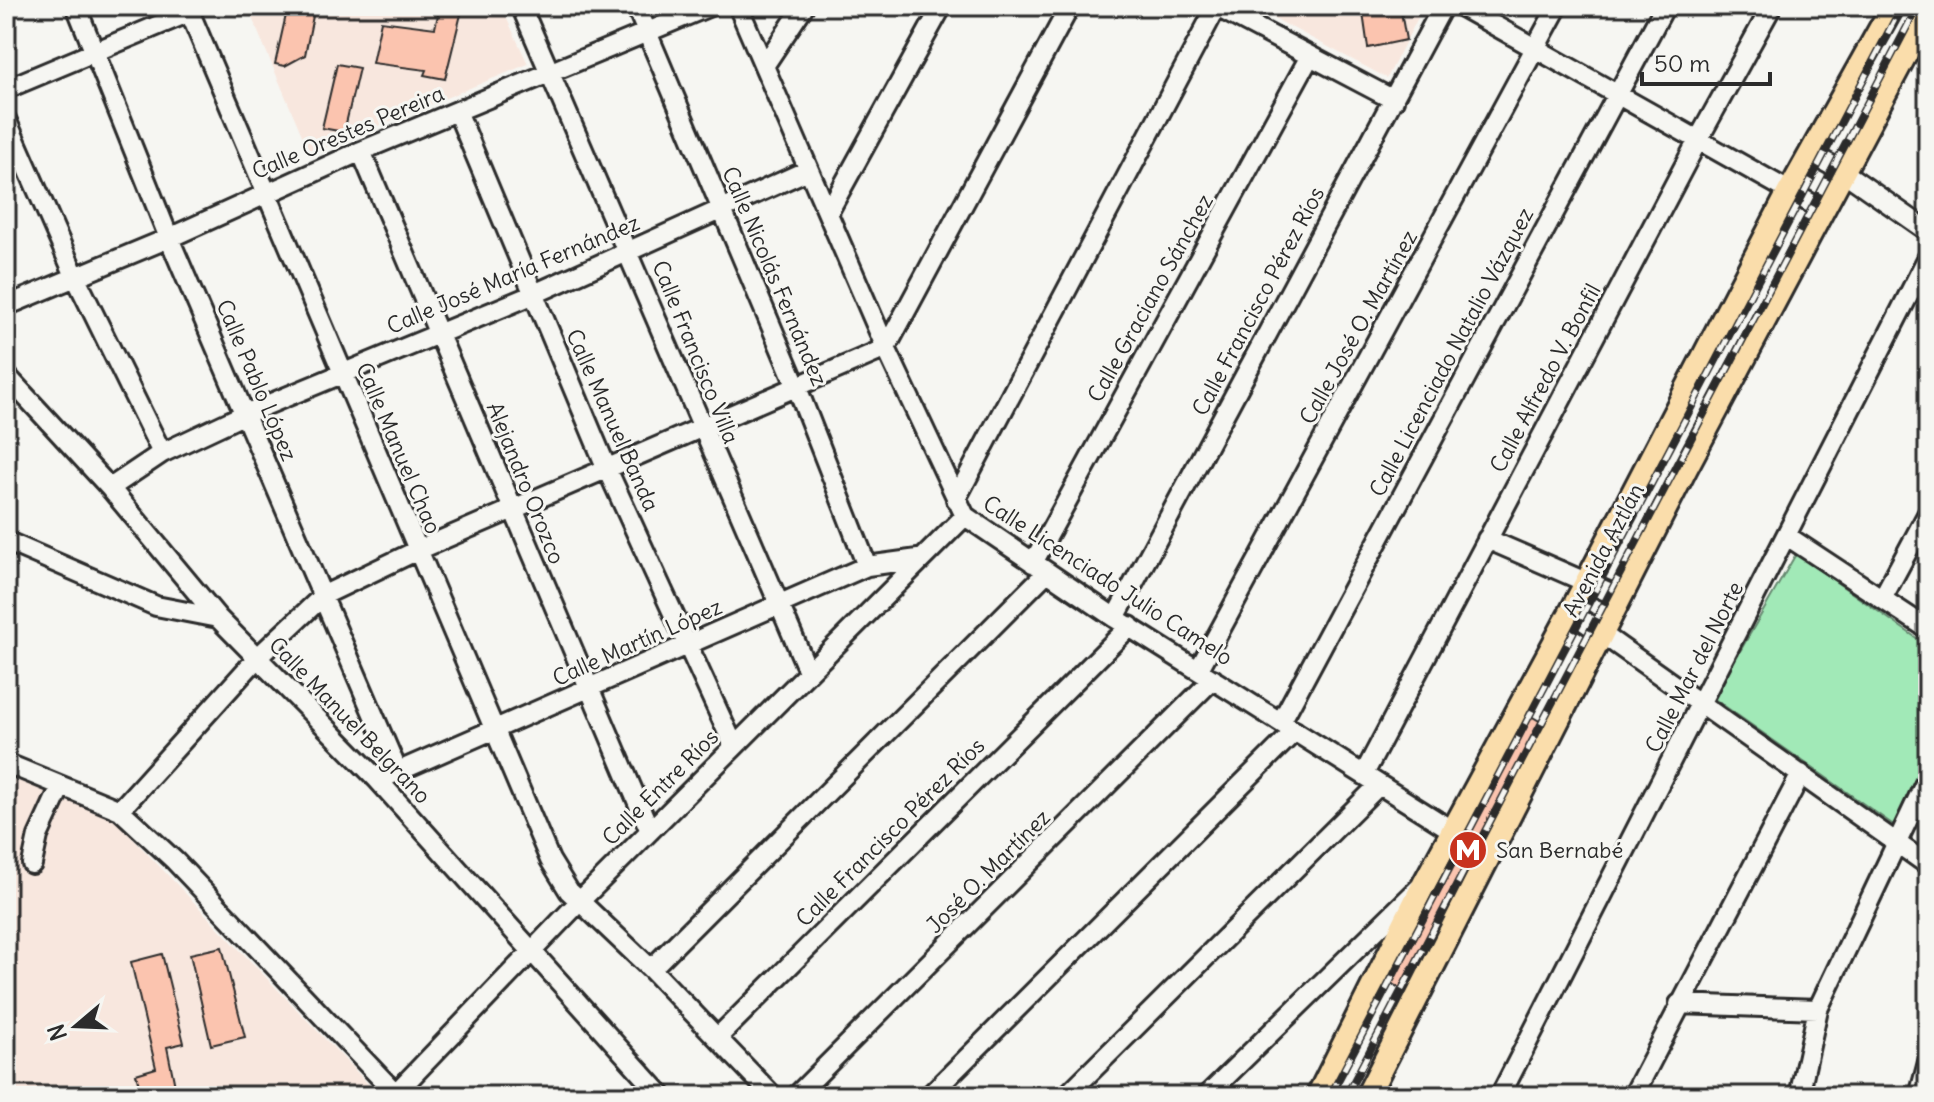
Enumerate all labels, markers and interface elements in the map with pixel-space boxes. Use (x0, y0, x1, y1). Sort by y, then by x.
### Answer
scale bar (1642, 36, 1770, 86)
text: 50 m (1654, 48, 1710, 78)
street label: Calle Orestes Pereira (248, 79, 448, 185)
street label: Calle Nicolás Fernández (716, 162, 834, 390)
street label: Calle Francisco Pérez Ríos (1186, 182, 1330, 420)
street label: Calle Graciano Sánchez (1081, 189, 1219, 407)
street label: Calle Licenciado Natalio Vázquez (1363, 203, 1539, 501)
street label: Calle José María Fernández (382, 208, 644, 340)
street label: Calle José O. Martínez (1293, 225, 1423, 429)
street label: Calle Francisco Villa (646, 256, 746, 448)
street label: Calle Alfredo V. Bonfil (1483, 279, 1607, 477)
street label: Calle Pablo López (210, 295, 304, 465)
street label: Calle Manuel Banda (560, 324, 666, 516)
street label: Calle Manuel Chao (350, 358, 448, 538)
street label: Alejandro Orozco (481, 398, 571, 568)
street label: Avenida Aztlán (1556, 478, 1650, 622)
street label: Calle Licenciado Julio Camelo (978, 489, 1238, 671)
street label: Calle Mar del Norte (1639, 577, 1749, 757)
street label: Calle Martín López (548, 592, 726, 692)
street label: Calle Manuel Belgrano (263, 631, 437, 809)
street label: Calle Entre Ríos (596, 723, 724, 851)
street label: Calle Francisco Pérez Ríos (790, 732, 990, 932)
street label: José O. Martínez (920, 803, 1056, 939)
metro station icon: San Bernabé (1447, 829, 1489, 871)
place label: San Bernabé (1496, 836, 1623, 864)
north arrow (36, 986, 116, 1066)
text: N (41, 1021, 73, 1044)

